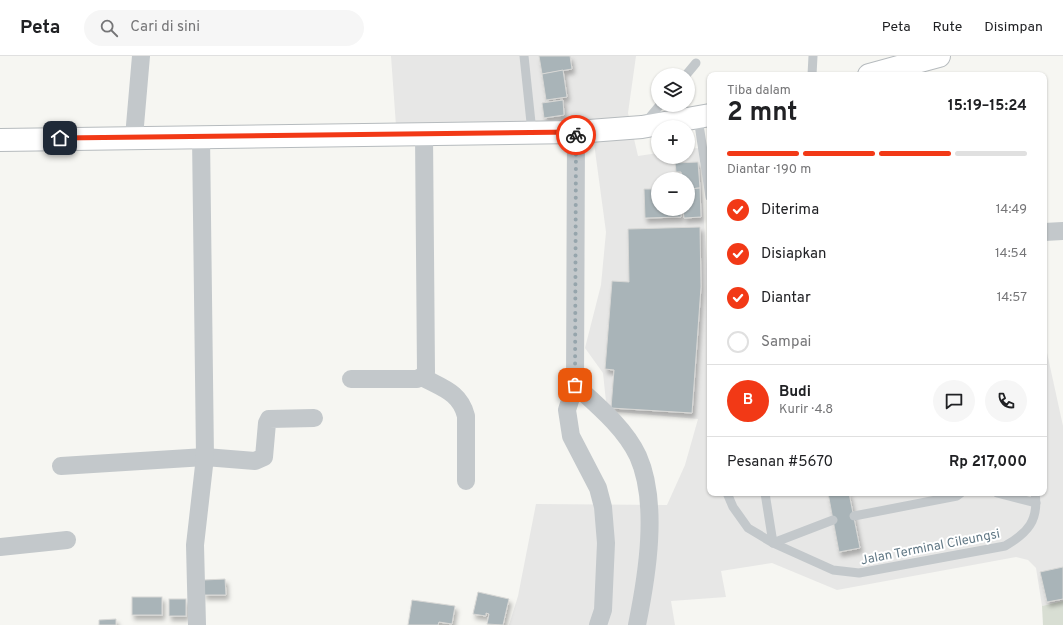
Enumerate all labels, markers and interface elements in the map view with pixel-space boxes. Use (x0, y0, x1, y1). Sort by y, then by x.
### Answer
search box (84, 10, 364, 46)
text: Peta (20, 16, 60, 40)
icon: search (98, 17, 120, 39)
text: Cari di sini (130, 18, 200, 37)
text: Peta (882, 19, 911, 36)
text: Rute (933, 19, 962, 36)
text: Disimpan (984, 19, 1043, 36)
map controls (651, 68, 695, 216)
button: layers (651, 68, 695, 112)
text: Tiba dalam (727, 83, 791, 99)
text: 2 mnt (727, 97, 798, 130)
text: 15:19–15:24 (948, 97, 1027, 116)
courier (556, 115, 596, 155)
button: + (651, 120, 695, 164)
pin (43, 121, 77, 155)
icon: bike (565, 124, 587, 146)
icon: home (49, 127, 71, 149)
text: Diantar · 190 m (727, 162, 811, 178)
button: − (651, 172, 695, 216)
icon: check (727, 199, 749, 221)
text: Diterima (761, 201, 819, 220)
text: 14:49 (996, 202, 1027, 218)
icon: check (727, 243, 749, 265)
text: Disiapkan (761, 245, 827, 264)
text: 14:54 (995, 246, 1027, 262)
icon: check (727, 287, 749, 309)
text: Diantar (761, 289, 811, 308)
text: 14:57 (997, 290, 1027, 306)
text: Sampai (761, 333, 811, 352)
pin (558, 368, 592, 402)
icon: bag (564, 374, 586, 396)
button: chat (933, 380, 975, 422)
button: phone (985, 380, 1027, 422)
text: Budi (779, 383, 811, 402)
text: B (743, 391, 753, 410)
text: Kurir · 4.8 (779, 402, 833, 418)
text: Pesanan #5670 (727, 453, 833, 472)
text: Rp 217,000 (949, 453, 1027, 472)
street label: Jalan Terminal Cileungsi (859, 527, 1001, 569)

